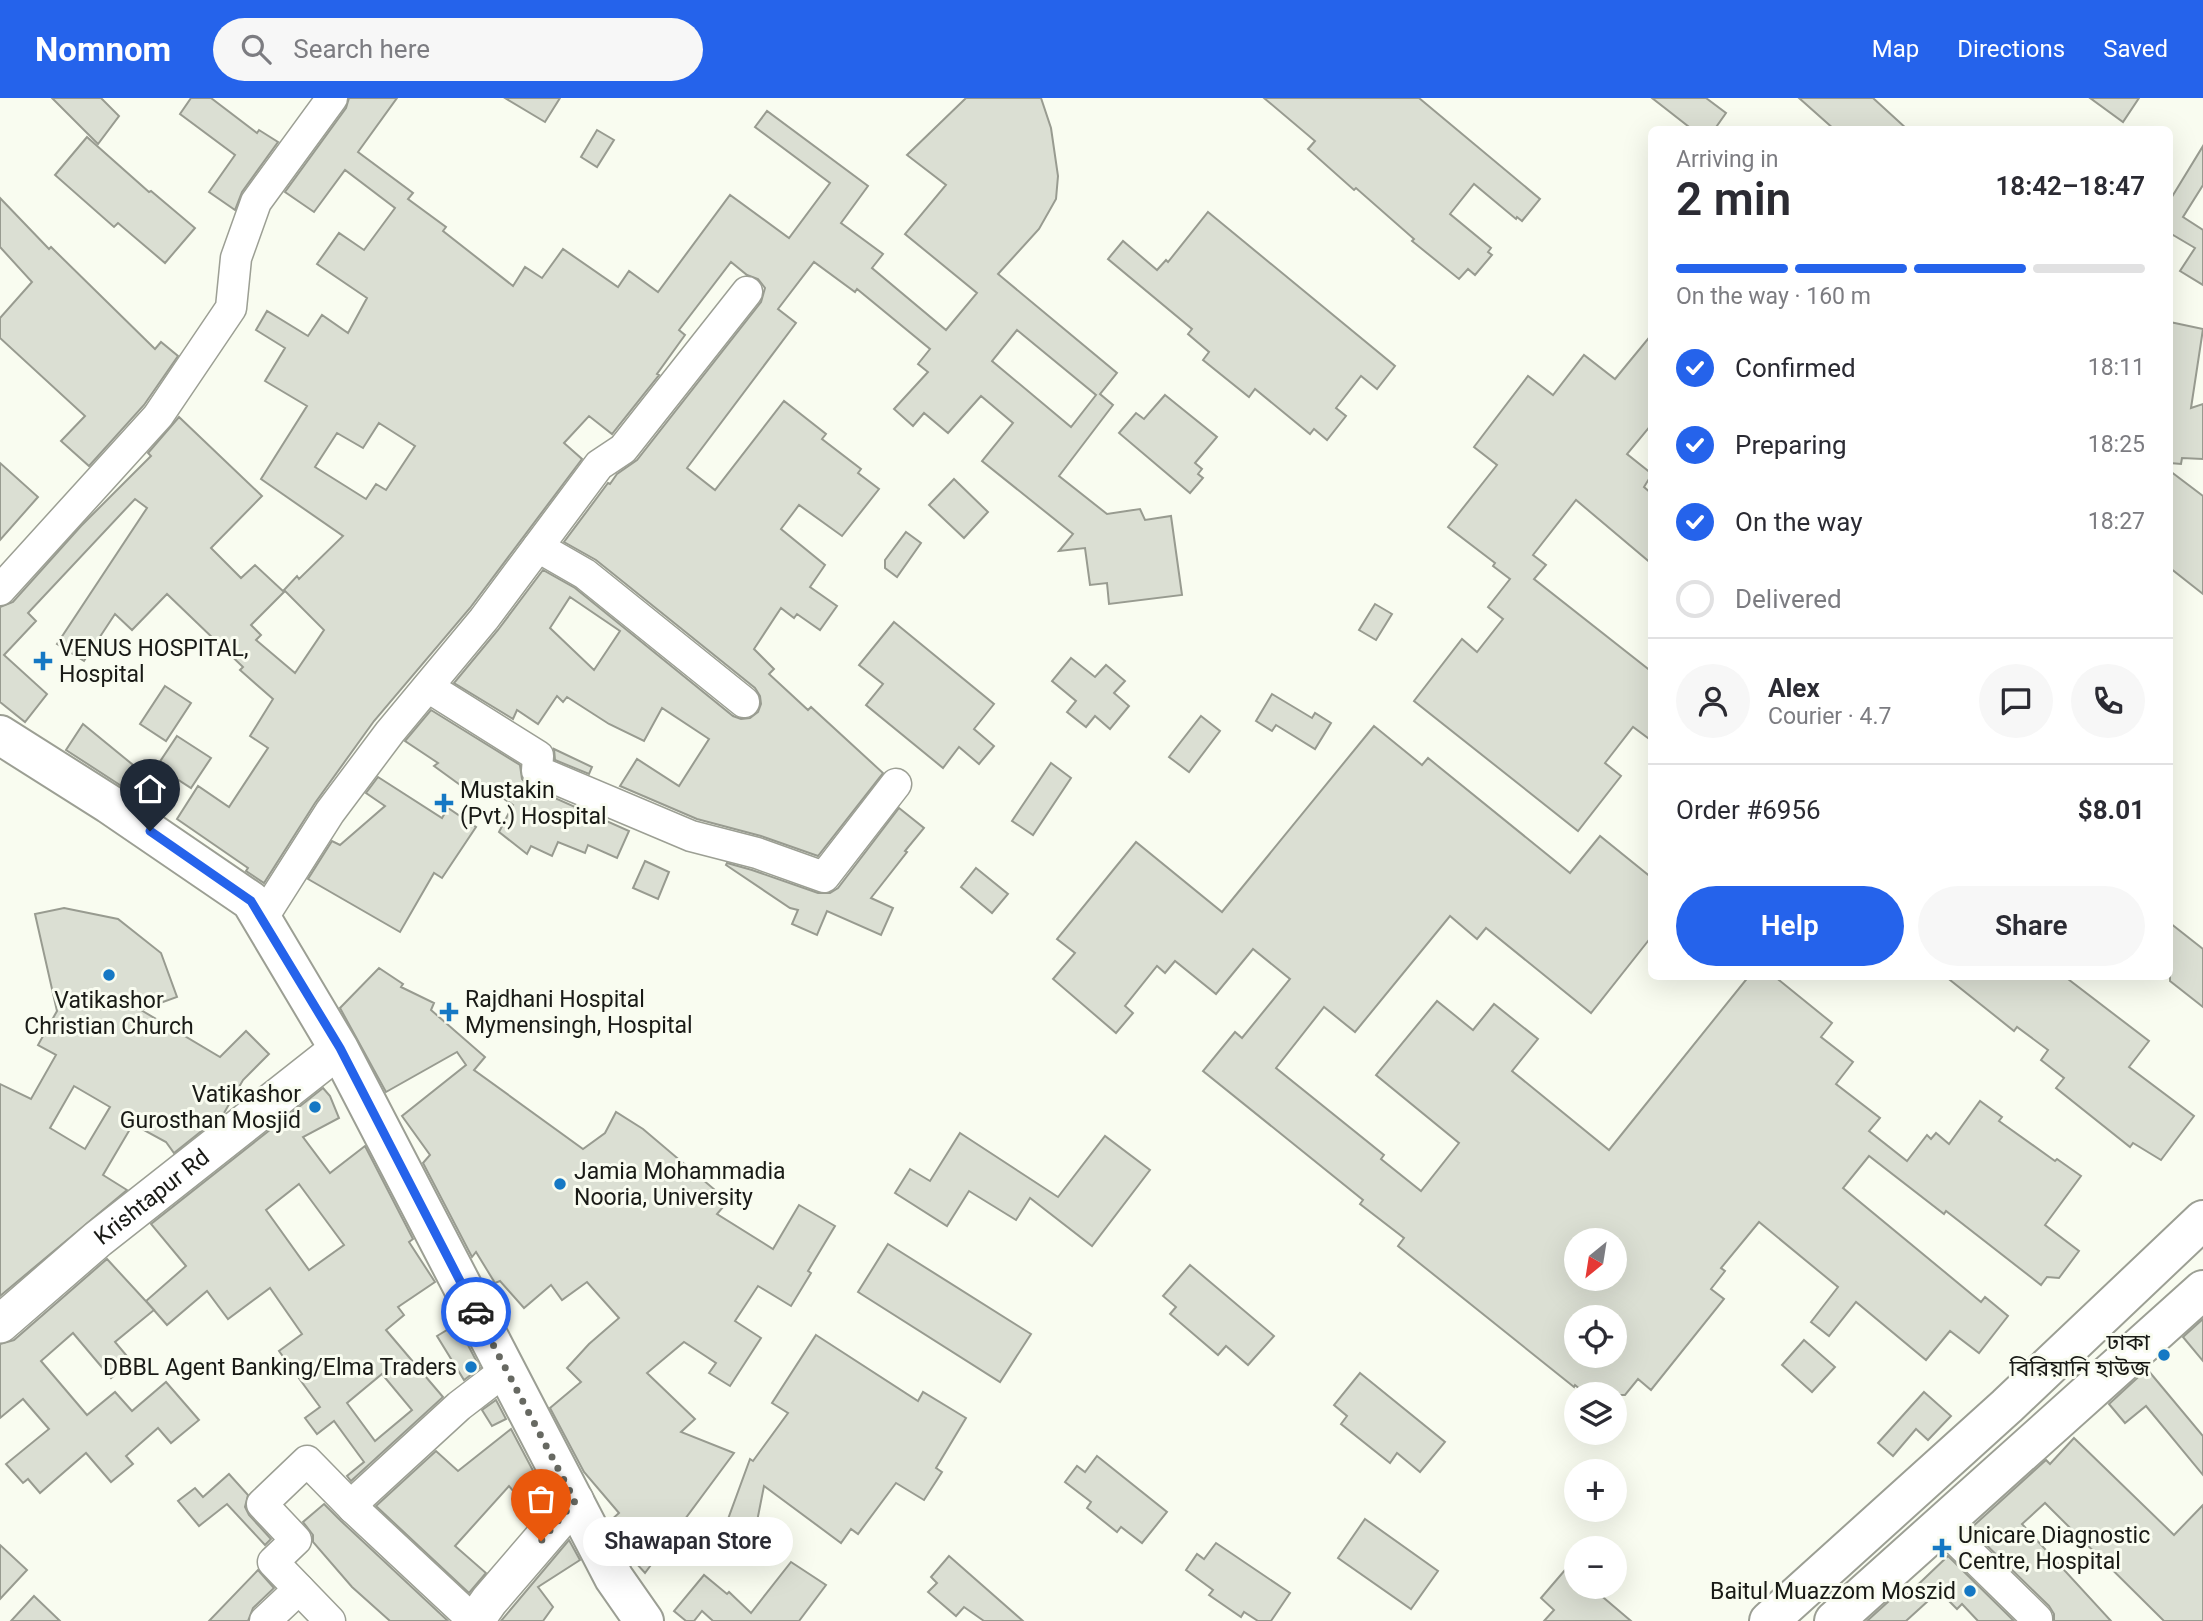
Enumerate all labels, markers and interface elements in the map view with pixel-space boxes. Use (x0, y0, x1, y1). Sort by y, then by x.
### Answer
search box (213, 18, 703, 81)
text: Nomnom (35, 30, 171, 69)
icon: search (237, 30, 275, 68)
text: Search here (293, 34, 430, 64)
text: Map (1872, 35, 1919, 63)
text: Directions (1957, 35, 2065, 63)
text: Saved (2103, 35, 2168, 63)
text: Arriving in (1676, 146, 1779, 173)
text: 18:42–18:47 (1995, 171, 2145, 201)
text: 2 min (1676, 172, 1791, 226)
text: On the way · 160 m (1676, 283, 1871, 310)
icon: check (1676, 349, 1714, 387)
text: Confirmed (1735, 353, 1856, 383)
text: 18:11 (2088, 354, 2145, 381)
icon: check (1676, 426, 1714, 464)
text: Preparing (1735, 430, 1847, 460)
text: 18:25 (2088, 431, 2145, 458)
icon: check (1676, 503, 1714, 541)
text: On the way (1735, 507, 1863, 537)
text: 18:27 (2088, 508, 2145, 535)
text: Delivered (1735, 584, 1842, 614)
place label: VENUS HOSPITAL, Hospital (59, 635, 248, 688)
marker: VENUS HOSPITAL, Hospital (33, 651, 53, 671)
button: person (1676, 664, 1750, 738)
button: chat (1979, 664, 2053, 738)
button: phone (2071, 664, 2145, 738)
text: Alex (1768, 673, 1820, 703)
text: Courier · 4.7 (1768, 703, 1891, 730)
pin (120, 759, 180, 831)
icon: home (131, 770, 169, 808)
place label: Mustakin (Pvt.) Hospital (460, 777, 607, 830)
marker: Mustakin (Pvt.) Hospital (434, 793, 454, 813)
text: Order #6956 (1676, 795, 1821, 825)
text: $8.01 (2078, 795, 2145, 825)
button: Help (1676, 886, 1904, 966)
button: Share (1918, 886, 2145, 966)
marker: Vatikashor Christian Church (101, 967, 117, 983)
place label: Rajdhani Hospital Mymensingh, Hospital (465, 986, 693, 1039)
place label: Vatikashor Christian Church (24, 987, 194, 1040)
marker: Rajdhani Hospital Mymensingh, Hospital (439, 1002, 459, 1022)
place label: Vatikashor Gurosthan Mosjid (120, 1081, 301, 1134)
marker: Vatikashor Gurosthan Mosjid (307, 1099, 323, 1115)
street label: Krishtapur Rd (89, 1144, 215, 1251)
place label: Jamia Mohammadia Nooria, University (574, 1158, 785, 1211)
marker: Jamia Mohammadia Nooria, University (552, 1176, 568, 1192)
north arrow (1564, 1228, 1628, 1292)
map controls (1564, 1228, 1627, 1599)
courier (441, 1277, 511, 1347)
icon: car (457, 1293, 495, 1331)
button: locate (1564, 1305, 1627, 1368)
place label: ঢাকা বিরিয়ানি হাউজ (2009, 1329, 2151, 1382)
marker: ঢাকা বিরিয়ানি হাউজ (2156, 1347, 2172, 1363)
place label: DBBL Agent Banking/Elma Traders (103, 1354, 457, 1381)
marker: DBBL Agent Banking/Elma Traders (463, 1359, 479, 1375)
button: layers (1564, 1382, 1627, 1445)
button: + (1564, 1459, 1627, 1522)
pin (511, 1469, 571, 1541)
icon: bag (522, 1480, 560, 1518)
callout: Shawapan Store (583, 1516, 793, 1566)
place label: Unicare Diagnostic Centre, Hospital (1958, 1522, 2150, 1575)
text: Shawapan Store (604, 1528, 772, 1555)
button: − (1564, 1536, 1627, 1599)
marker: Unicare Diagnostic Centre, Hospital (1932, 1538, 1952, 1558)
place label: Baitul Muazzom Moszid (1710, 1578, 1956, 1605)
marker: Baitul Muazzom Moszid (1962, 1583, 1978, 1599)

